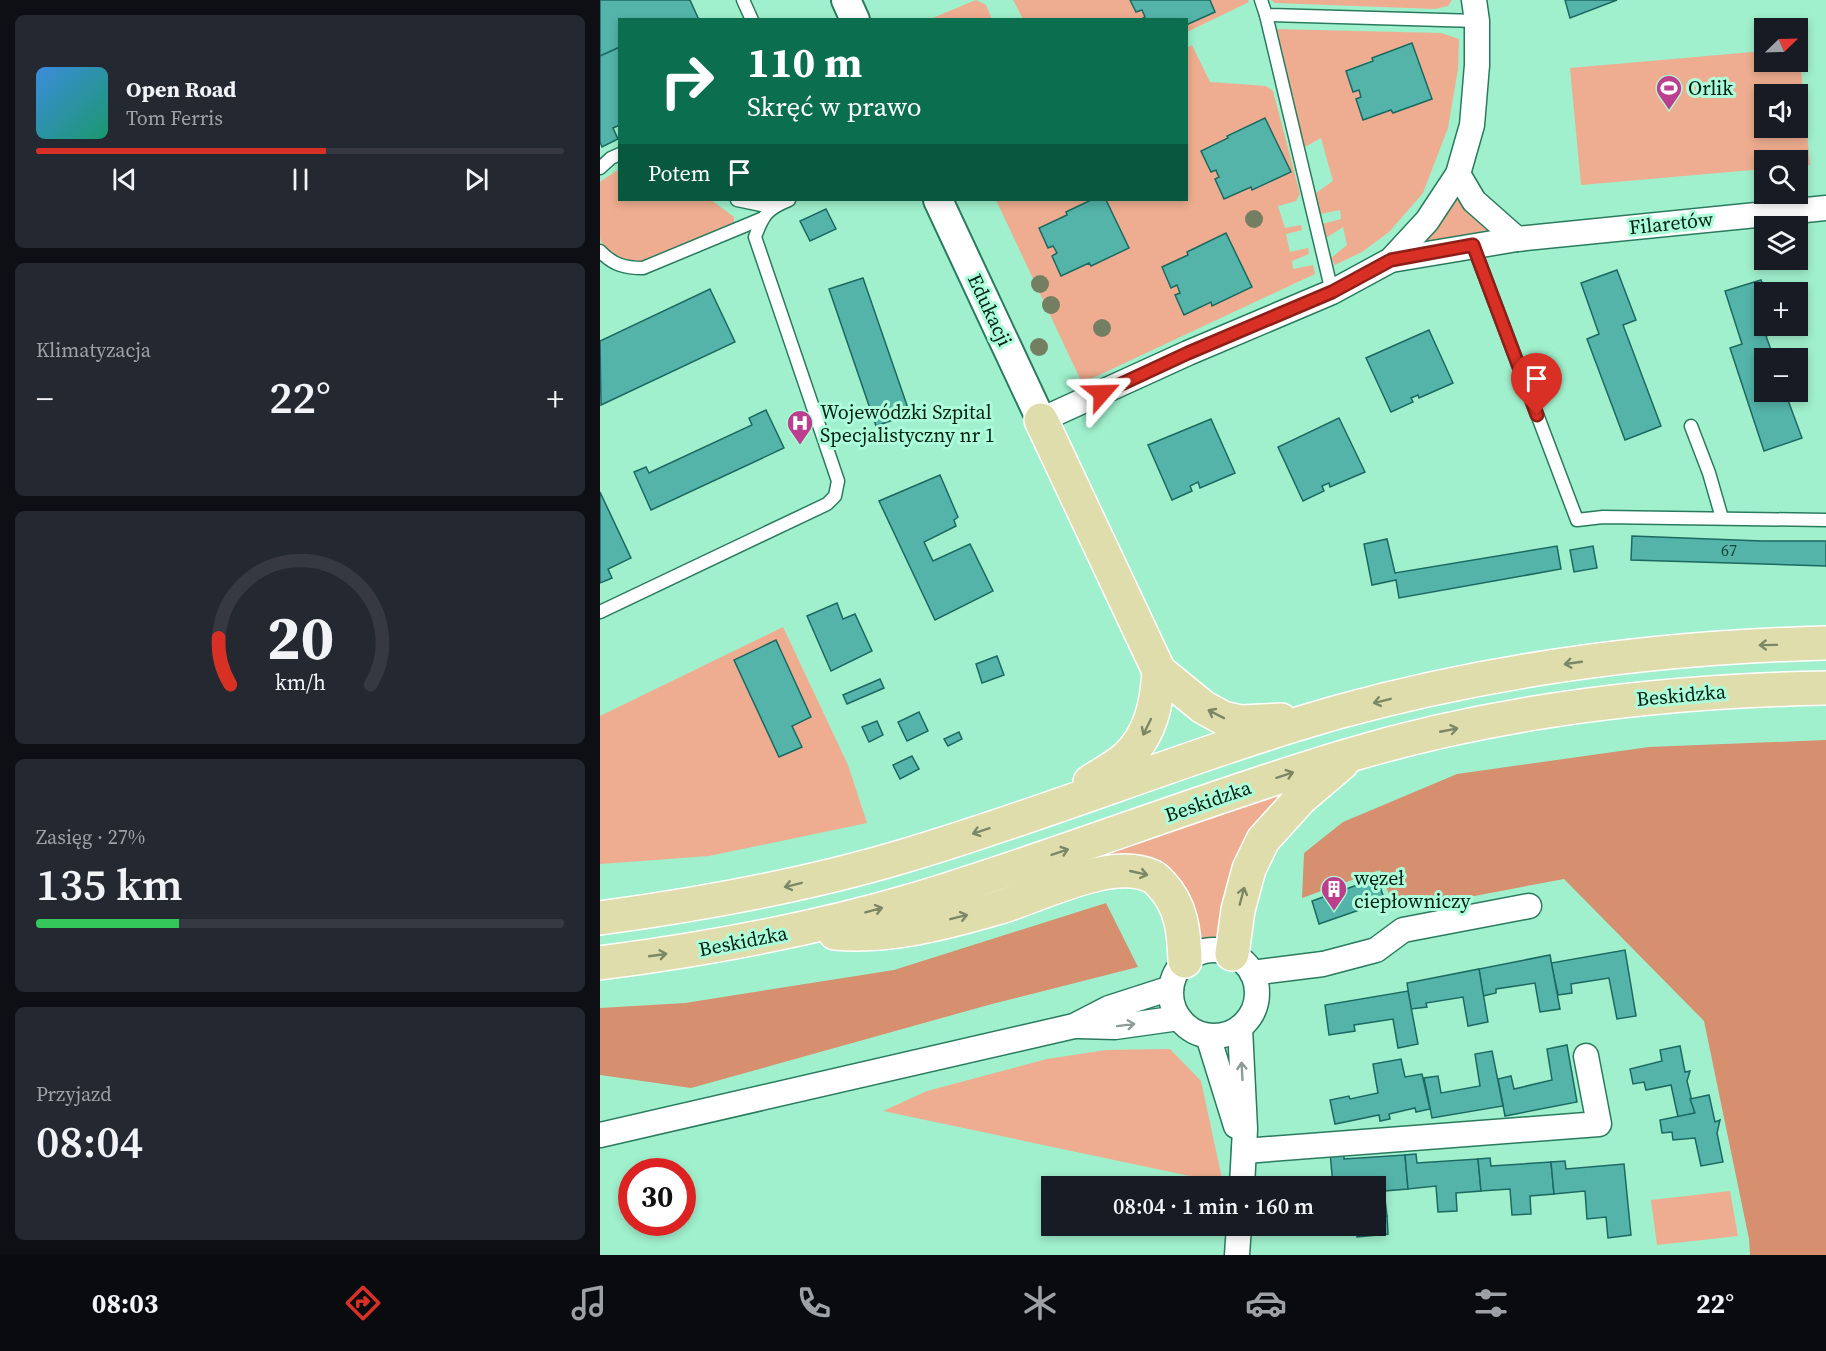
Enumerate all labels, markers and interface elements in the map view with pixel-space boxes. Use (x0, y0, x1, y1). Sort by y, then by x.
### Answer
north arrow (1754, 18, 1808, 72)
map controls (1754, 18, 1808, 402)
text: 110 m (747, 33, 862, 91)
icon: right (648, 42, 726, 120)
sports icon: Orlik (1654, 73, 1684, 111)
text: Open Road (126, 74, 236, 104)
place label: Orlik (1688, 74, 1733, 102)
button: sound (1754, 84, 1808, 138)
text: Skręć w prawo (747, 88, 922, 125)
text: Tom Ferris (126, 104, 223, 132)
button: search (1754, 150, 1808, 204)
icon: arrive (723, 156, 756, 189)
text: Potem (648, 158, 711, 188)
icon: previous (108, 163, 141, 196)
icon: pause (284, 163, 317, 196)
icon: next (460, 163, 493, 196)
street label: Filaretów (1628, 205, 1715, 241)
button: layers (1754, 216, 1808, 270)
street label: Edukacji (961, 269, 1019, 351)
button: + (1754, 282, 1808, 336)
text: Klimatyzacja (36, 336, 151, 364)
button: − (1754, 348, 1808, 402)
pin (1511, 353, 1562, 415)
position arrow (1070, 361, 1134, 425)
icon: arrive (1520, 362, 1553, 395)
text: 22° (269, 366, 331, 428)
text: − (36, 376, 54, 421)
text: + (547, 376, 564, 421)
place label: Wojewódzki Szpital Specjalistyczny nr 1 (820, 398, 995, 449)
hospital icon: Wojewódzki Szpital Specjalistyczny nr 1 (785, 408, 815, 446)
house number: 67 (1721, 539, 1737, 561)
text: 20 (266, 594, 334, 680)
one-way arrow (1758, 639, 1778, 650)
one-way arrow (1564, 657, 1584, 668)
text: km/h (274, 668, 326, 697)
street label: Beskidzka (1635, 677, 1728, 713)
one-way arrow (1373, 695, 1392, 707)
one-way arrow (1208, 708, 1226, 720)
one-way arrow (1140, 718, 1152, 736)
one-way arrow (1438, 724, 1458, 735)
one-way arrow (1275, 769, 1294, 780)
street label: Beskidzka (1161, 773, 1256, 829)
text: Zasięg · 27% (36, 823, 145, 851)
one-way arrow (972, 826, 991, 837)
one-way arrow (1050, 845, 1069, 856)
text: 135 km (36, 853, 183, 915)
place label: węzeł ciepłowniczy (1354, 864, 1471, 915)
one-way arrow (1129, 867, 1148, 879)
building icon: węzeł ciepłowniczy (1319, 874, 1349, 912)
one-way arrow (784, 880, 803, 891)
one-way arrow (1237, 887, 1248, 906)
one-way arrow (864, 904, 883, 915)
one-way arrow (949, 911, 968, 923)
street label: Beskidzka (696, 919, 791, 963)
one-way arrow (648, 950, 667, 961)
one-way arrow (1116, 1020, 1136, 1031)
one-way arrow (1236, 1062, 1247, 1082)
text: Przyjazd (36, 1080, 112, 1108)
text: 08:04 (36, 1110, 143, 1172)
speed limit sign: 30 (618, 1158, 696, 1236)
text: 08:04 · 1 min · 160 m (1113, 1191, 1314, 1221)
icon: directions (342, 1282, 384, 1324)
icon: music (568, 1282, 610, 1324)
icon: phone (793, 1282, 835, 1324)
icon: climate (1019, 1282, 1061, 1324)
icon: car (1245, 1282, 1287, 1324)
icon: filters (1470, 1282, 1512, 1324)
text: 08:03 (92, 1285, 158, 1322)
text: 22° (1696, 1285, 1734, 1322)

